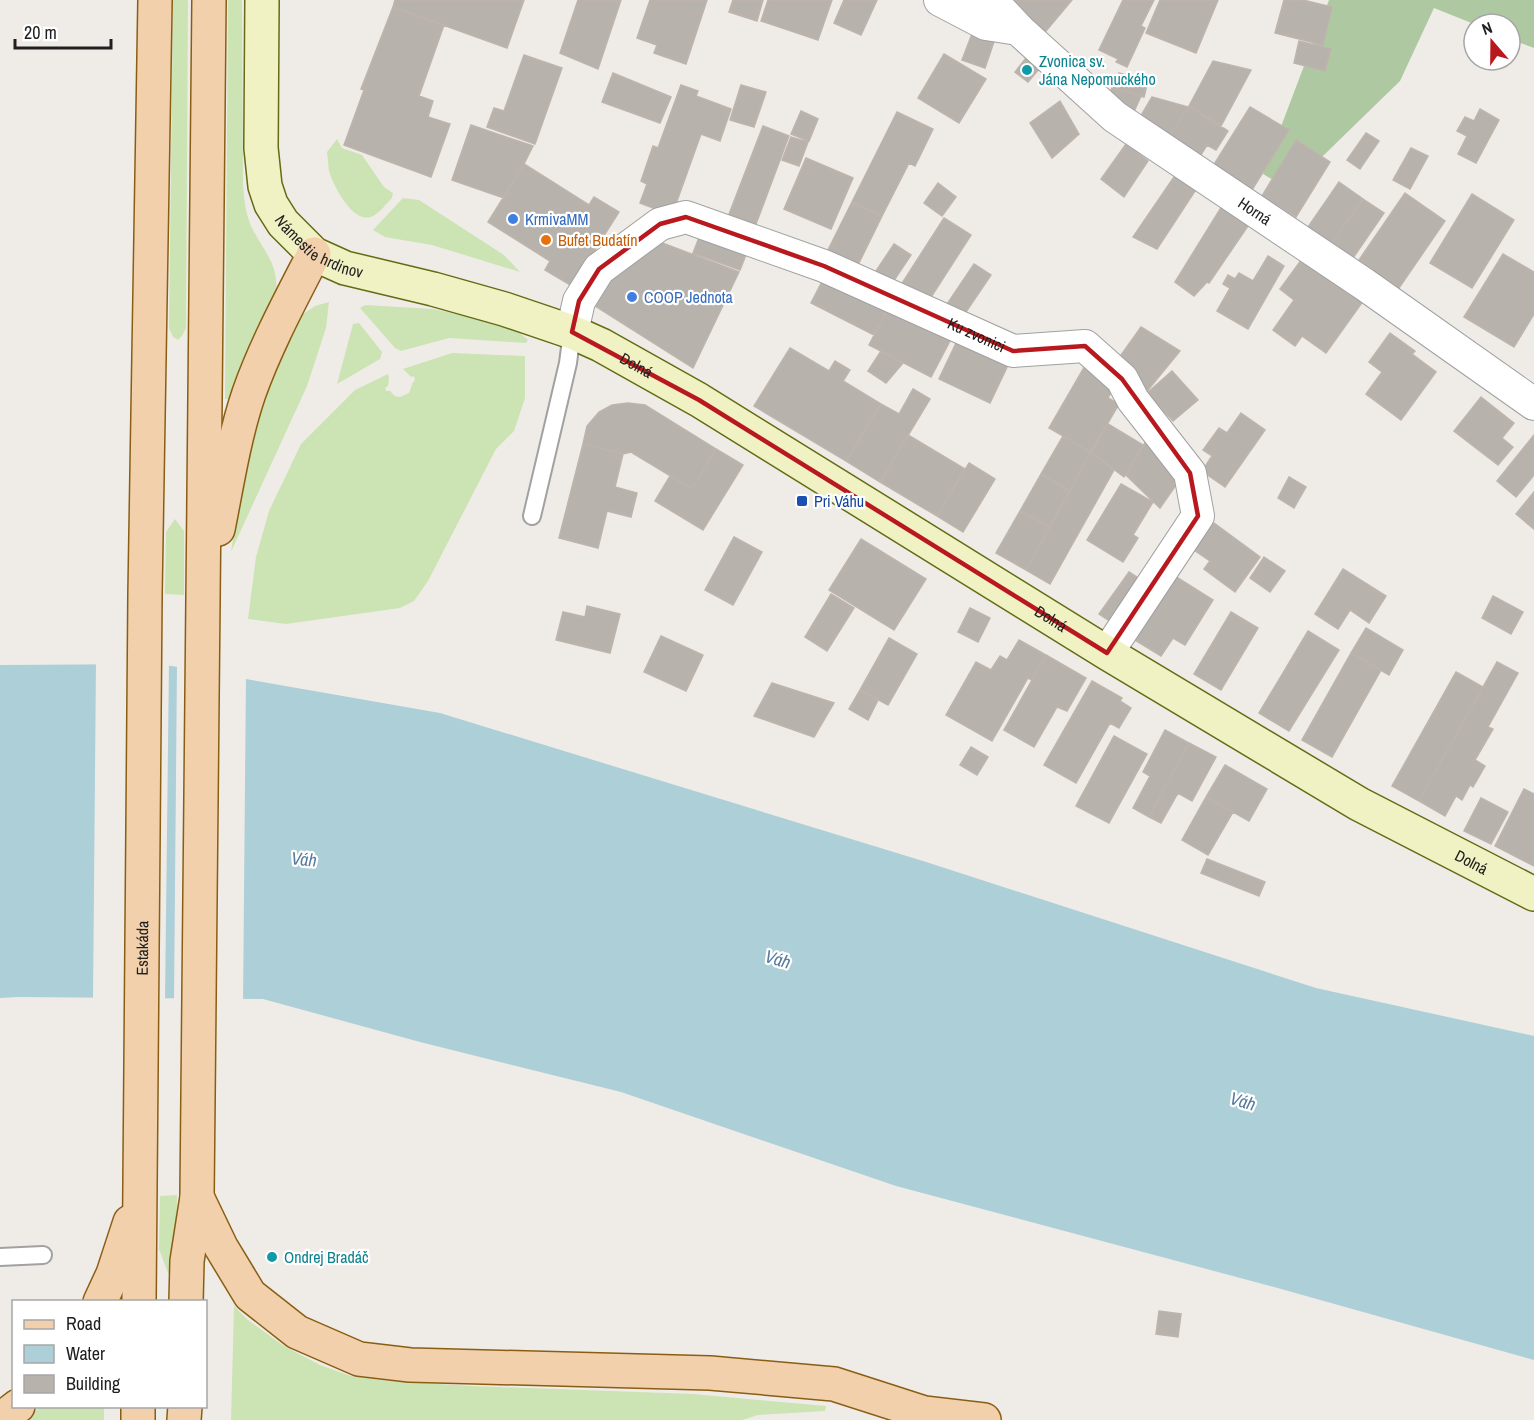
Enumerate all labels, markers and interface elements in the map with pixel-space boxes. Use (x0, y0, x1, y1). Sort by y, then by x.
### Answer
scale bar (15, 12, 111, 50)
north arrow (1462, 12, 1522, 72)
text: N (1479, 16, 1495, 40)
text: 20 m (24, 20, 57, 45)
place label: Zvonica sv. Jána Nepomuckého (1039, 50, 1156, 90)
marker: Zvonica sv. Jána Nepomuckého (1020, 63, 1034, 77)
street label: Horná (1234, 192, 1276, 230)
place label: KrmivaMM (525, 208, 588, 230)
street label: Námestie hrdinov (270, 211, 366, 283)
marker: KrmivaMM (506, 212, 520, 226)
place label: Bufet Budatín (558, 229, 638, 251)
marker: Bufet Budatín (539, 233, 553, 247)
place label: COOP Jednota (644, 286, 733, 308)
marker: COOP Jednota (625, 290, 639, 304)
street label: Ku zvonici (944, 312, 1009, 357)
street label: Dolná (616, 347, 657, 383)
place label: Pri Váhu (814, 490, 864, 512)
marker: Pri Váhu (795, 494, 809, 508)
street label: Dolná (1031, 600, 1072, 637)
street label: Dolná (1451, 844, 1492, 880)
water label: Váh (290, 845, 318, 873)
street label: Estakáda (131, 920, 153, 975)
water label: Váh (762, 943, 794, 975)
water label: Váh (1227, 1085, 1259, 1117)
place label: Ondrej Bradáč (284, 1246, 369, 1268)
marker: Ondrej Bradáč (265, 1250, 279, 1264)
legend (12, 1300, 207, 1408)
text: Road (66, 1311, 101, 1336)
text: Water (66, 1341, 105, 1366)
text: Building (66, 1371, 121, 1396)

